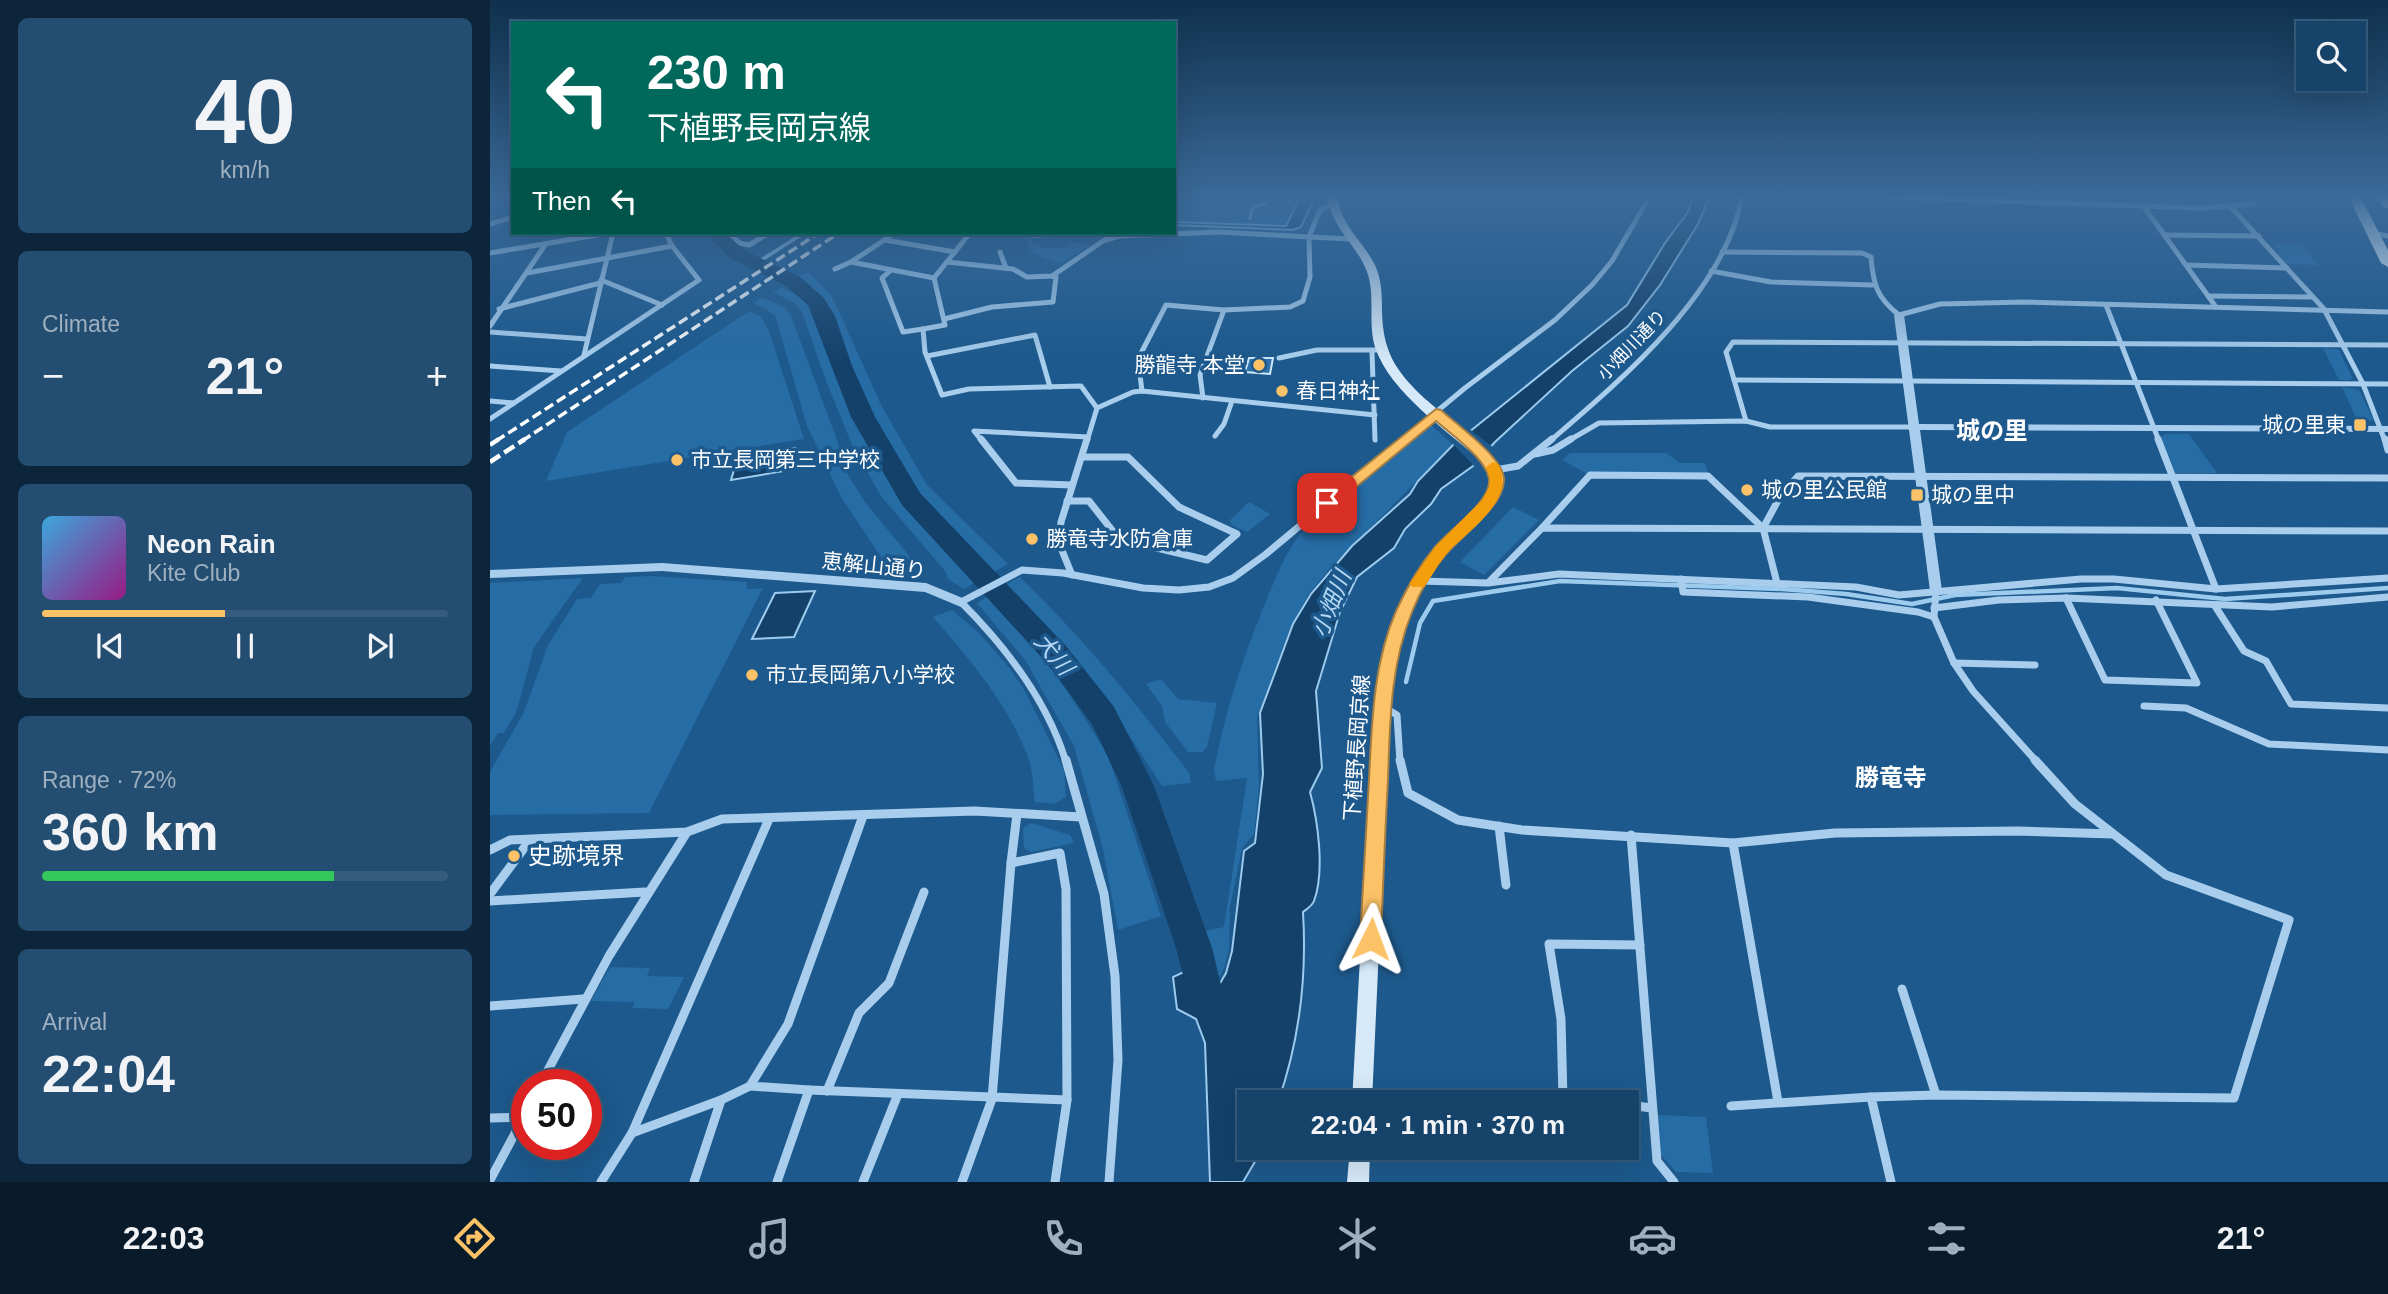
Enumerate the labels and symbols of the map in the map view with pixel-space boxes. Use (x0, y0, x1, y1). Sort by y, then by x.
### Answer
street label: 小畑川通り (1594, 306, 1670, 384)
place label: 勝龍寺 本堂 (1134, 353, 1245, 376)
marker: 勝龍寺 本堂 (1251, 357, 1267, 373)
place label: 春日神社 (1296, 379, 1380, 402)
marker: 春日神社 (1274, 383, 1290, 399)
place label: 城の里東 (2262, 413, 2346, 436)
district label: 城の里 (1956, 417, 2028, 444)
marker: 城の里東 (2352, 417, 2368, 433)
place label: 市立長岡第三中学校 (691, 448, 880, 471)
marker: 市立長岡第三中学校 (669, 452, 685, 468)
pin (1297, 473, 1357, 533)
place label: 城の里公民館 (1761, 478, 1887, 501)
marker: 城の里公民館 (1739, 482, 1755, 498)
place label: 城の里中 (1931, 483, 2015, 506)
marker: 城の里中 (1909, 487, 1925, 503)
place label: 勝竜寺水防倉庫 (1046, 527, 1193, 550)
marker: 勝竜寺水防倉庫 (1024, 531, 1040, 547)
street label: 恵解山通り (821, 549, 927, 582)
water label: 小畑川 (1306, 564, 1357, 641)
water label: 犬川 (1029, 628, 1081, 682)
place label: 市立長岡第八小学校 (766, 663, 955, 686)
marker: 市立長岡第八小学校 (744, 667, 760, 683)
street label: 下植野長岡京線 (1340, 674, 1373, 822)
district label: 勝竜寺 (1855, 764, 1927, 791)
place label: 史跡境界 (528, 842, 624, 869)
marker: 史跡境界 (506, 848, 522, 864)
position arrow (1334, 902, 1408, 976)
speed limit sign: 50 (511, 1069, 602, 1160)

